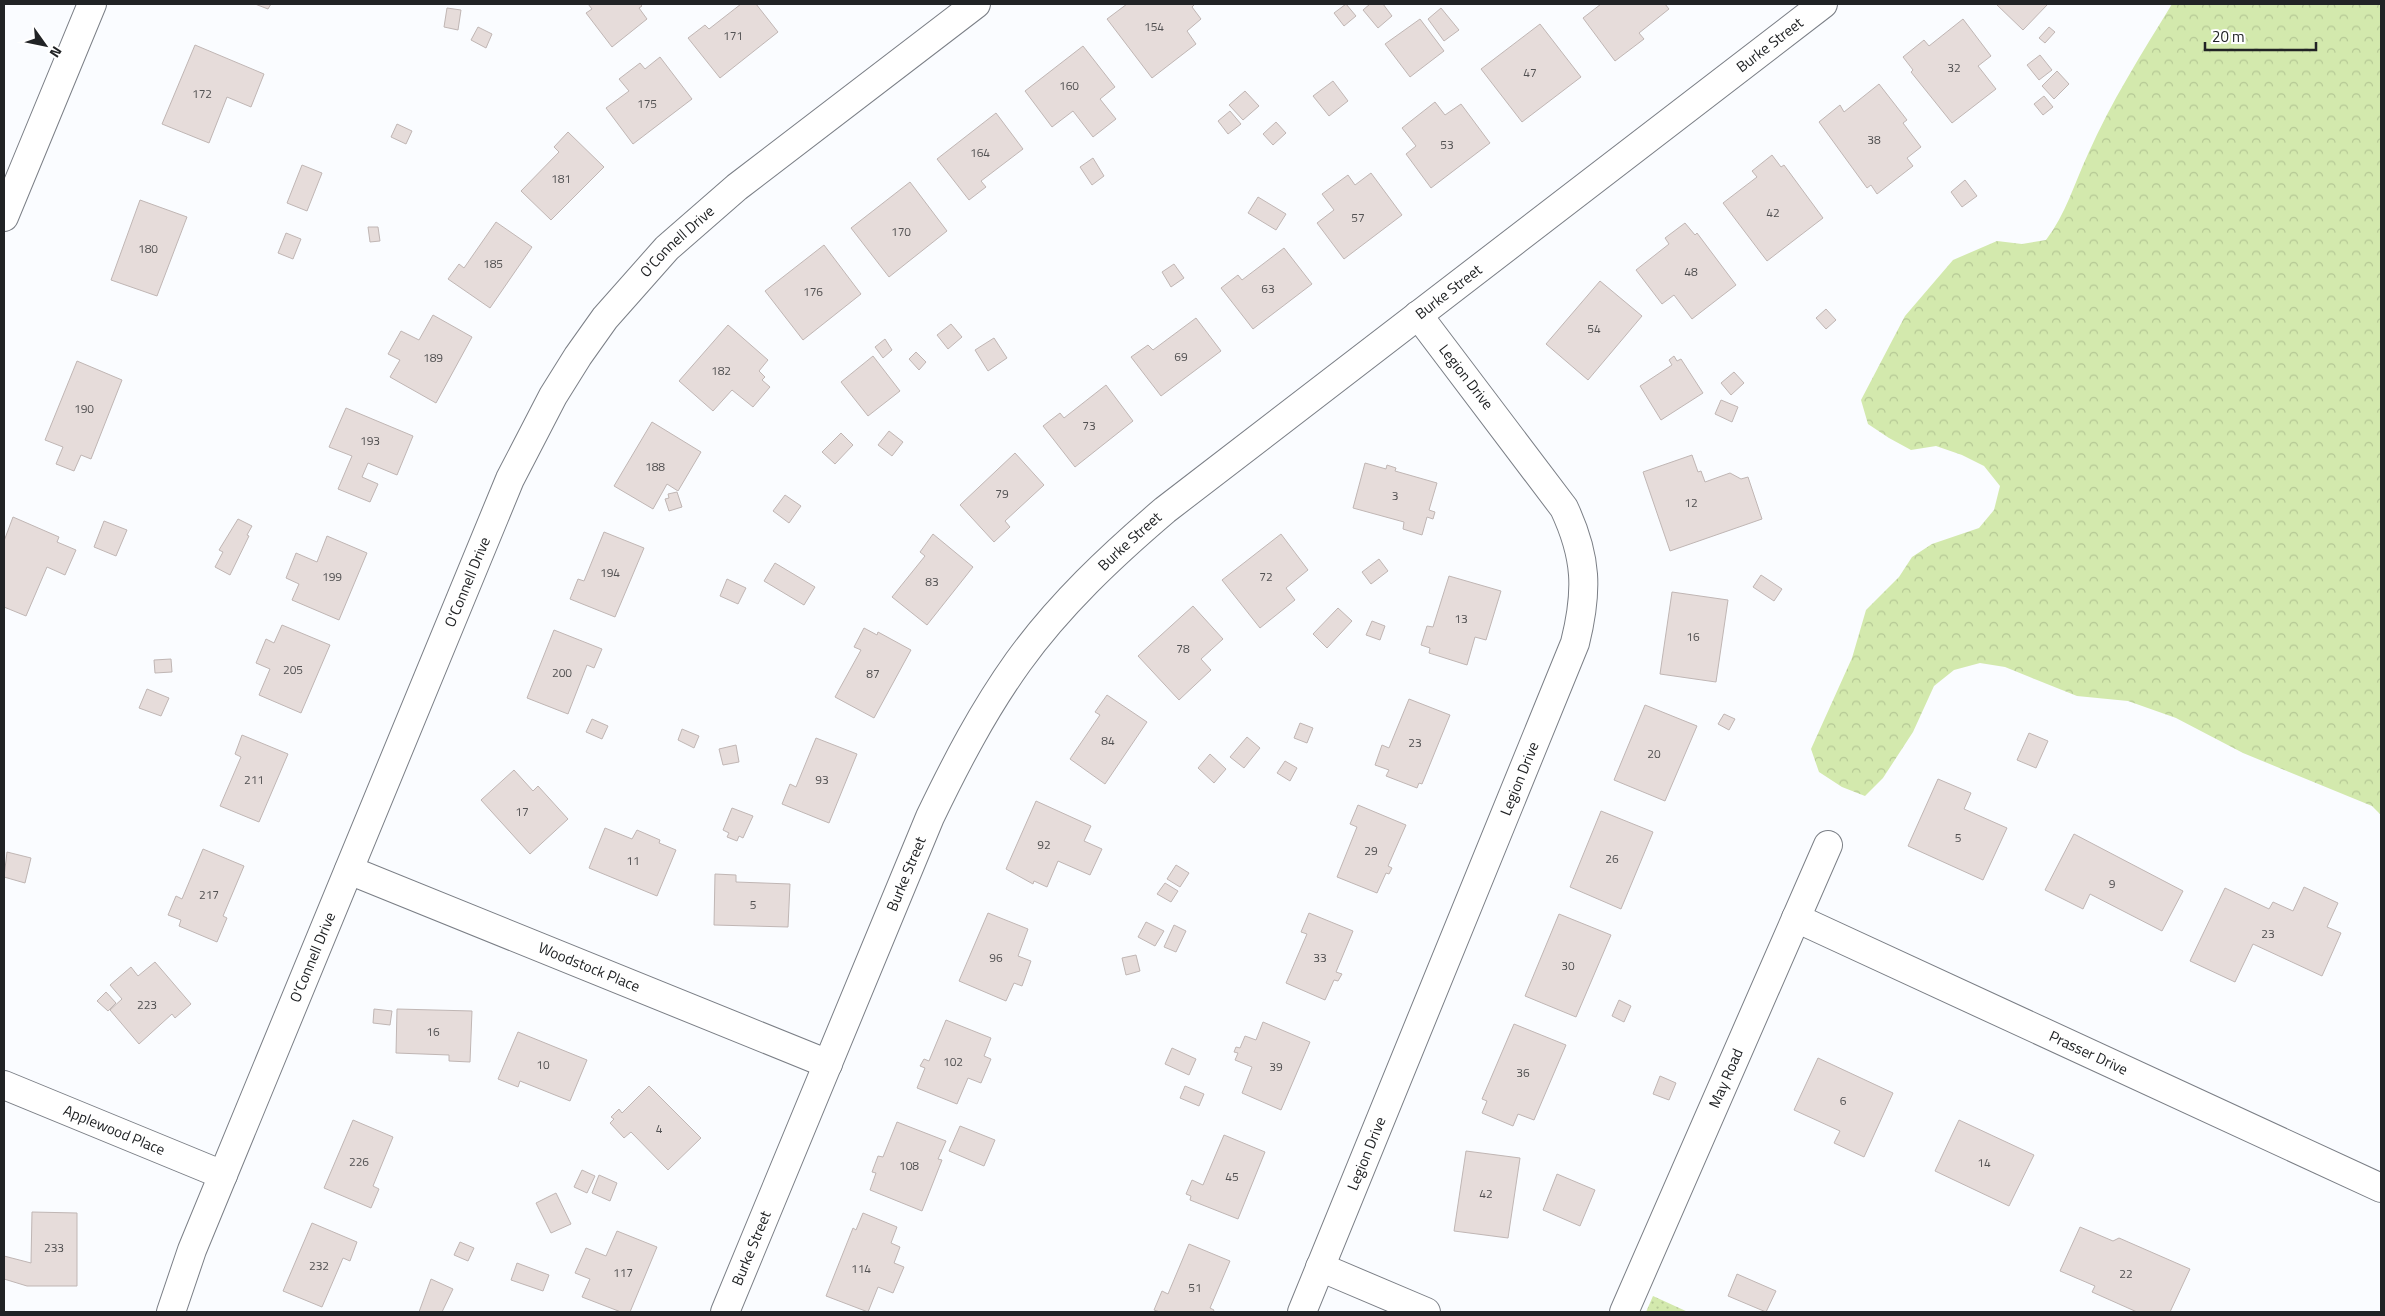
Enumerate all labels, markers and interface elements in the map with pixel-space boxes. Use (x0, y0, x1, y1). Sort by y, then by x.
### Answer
street label: Burke Street (1731, 11, 1808, 78)
house number: 154 (1144, 17, 1164, 36)
north arrow (20, 20, 70, 70)
scale bar (2205, 20, 2316, 52)
text: 20 m (2212, 25, 2245, 48)
house number: 171 (723, 26, 743, 45)
text: N (45, 43, 68, 62)
house number: 32 (1947, 58, 1961, 77)
house number: 47 (1523, 63, 1537, 82)
house number: 160 (1059, 76, 1079, 95)
house number: 172 (192, 84, 212, 103)
house number: 175 (637, 94, 657, 113)
house number: 38 (1867, 130, 1881, 149)
house number: 53 (1440, 135, 1454, 154)
house number: 164 (970, 143, 990, 162)
house number: 181 (551, 169, 571, 188)
street label: O'Connell Drive (634, 200, 719, 282)
house number: 42 (1766, 203, 1780, 222)
house number: 57 (1351, 208, 1365, 227)
house number: 170 (891, 222, 911, 241)
house number: 180 (138, 239, 158, 258)
house number: 185 (483, 254, 503, 273)
street label: Burke Street (1410, 258, 1487, 325)
house number: 48 (1684, 262, 1698, 281)
house number: 63 (1261, 279, 1275, 298)
house number: 176 (803, 282, 823, 301)
house number: 54 (1587, 319, 1601, 338)
street label: Legion Drive (1433, 339, 1499, 414)
house number: 69 (1174, 347, 1188, 366)
house number: 189 (423, 348, 443, 367)
house number: 182 (711, 361, 731, 380)
house number: 190 (74, 399, 94, 418)
house number: 73 (1082, 416, 1096, 435)
house number: 193 (360, 431, 380, 450)
house number: 188 (645, 457, 665, 476)
house number: 79 (995, 484, 1009, 503)
house number: 3 (1392, 486, 1398, 505)
house number: 12 (1684, 493, 1698, 512)
street label: Burke Street (1092, 505, 1167, 576)
street label: O'Connell Drive (438, 533, 496, 631)
house number: 194 (600, 563, 620, 582)
house number: 199 (322, 567, 342, 586)
house number: 72 (1259, 567, 1273, 586)
house number: 83 (925, 572, 939, 591)
house number: 13 (1454, 609, 1468, 628)
house number: 16 (1686, 627, 1700, 646)
house number: 78 (1176, 639, 1190, 658)
house number: 205 (283, 660, 303, 679)
house number: 200 (552, 663, 572, 682)
house number: 87 (866, 664, 880, 683)
house number: 84 (1101, 731, 1115, 750)
house number: 23 (1408, 733, 1422, 752)
street label: Legion Drive (1494, 738, 1545, 819)
house number: 20 (1647, 744, 1661, 763)
house number: 211 (244, 770, 264, 789)
house number: 93 (815, 770, 829, 789)
house number: 17 (515, 802, 529, 821)
house number: 5 (1955, 828, 1962, 847)
street label: Burke Street (880, 832, 932, 915)
house number: 92 (1037, 835, 1051, 854)
house number: 29 (1364, 841, 1378, 860)
house number: 26 (1605, 849, 1619, 868)
house number: 11 (626, 851, 640, 870)
house number: 9 (2109, 874, 2116, 893)
house number: 217 (199, 885, 219, 904)
house number: 5 (750, 895, 757, 914)
street label: O'Connell Drive (283, 909, 341, 1006)
house number: 23 (2261, 924, 2275, 943)
street label: Woodstock Place (535, 936, 644, 998)
house number: 96 (989, 948, 1003, 967)
house number: 33 (1313, 948, 1327, 967)
house number: 30 (1561, 956, 1575, 975)
house number: 223 (137, 995, 157, 1014)
house number: 16 (426, 1022, 440, 1041)
street label: Prasser Drive (2045, 1024, 2132, 1081)
street label: May Road (1702, 1045, 1749, 1112)
house number: 102 (943, 1052, 963, 1071)
house number: 10 (536, 1055, 550, 1074)
house number: 39 (1269, 1057, 1283, 1076)
house number: 36 (1516, 1063, 1530, 1082)
house number: 6 (1840, 1091, 1847, 1110)
street label: Applewood Place (60, 1099, 169, 1161)
street label: Legion Drive (1341, 1113, 1392, 1194)
house number: 4 (656, 1119, 663, 1138)
house number: 226 (349, 1152, 369, 1171)
house number: 14 (1977, 1153, 1991, 1172)
house number: 108 (899, 1156, 919, 1175)
house number: 45 (1225, 1167, 1239, 1186)
house number: 42 (1479, 1184, 1493, 1203)
street label: Burke Street (725, 1206, 777, 1289)
house number: 233 (44, 1238, 64, 1257)
house number: 232 (309, 1256, 329, 1275)
house number: 114 (851, 1259, 871, 1278)
house number: 117 (613, 1263, 633, 1282)
house number: 22 (2119, 1264, 2133, 1283)
house number: 51 (1188, 1278, 1202, 1297)

